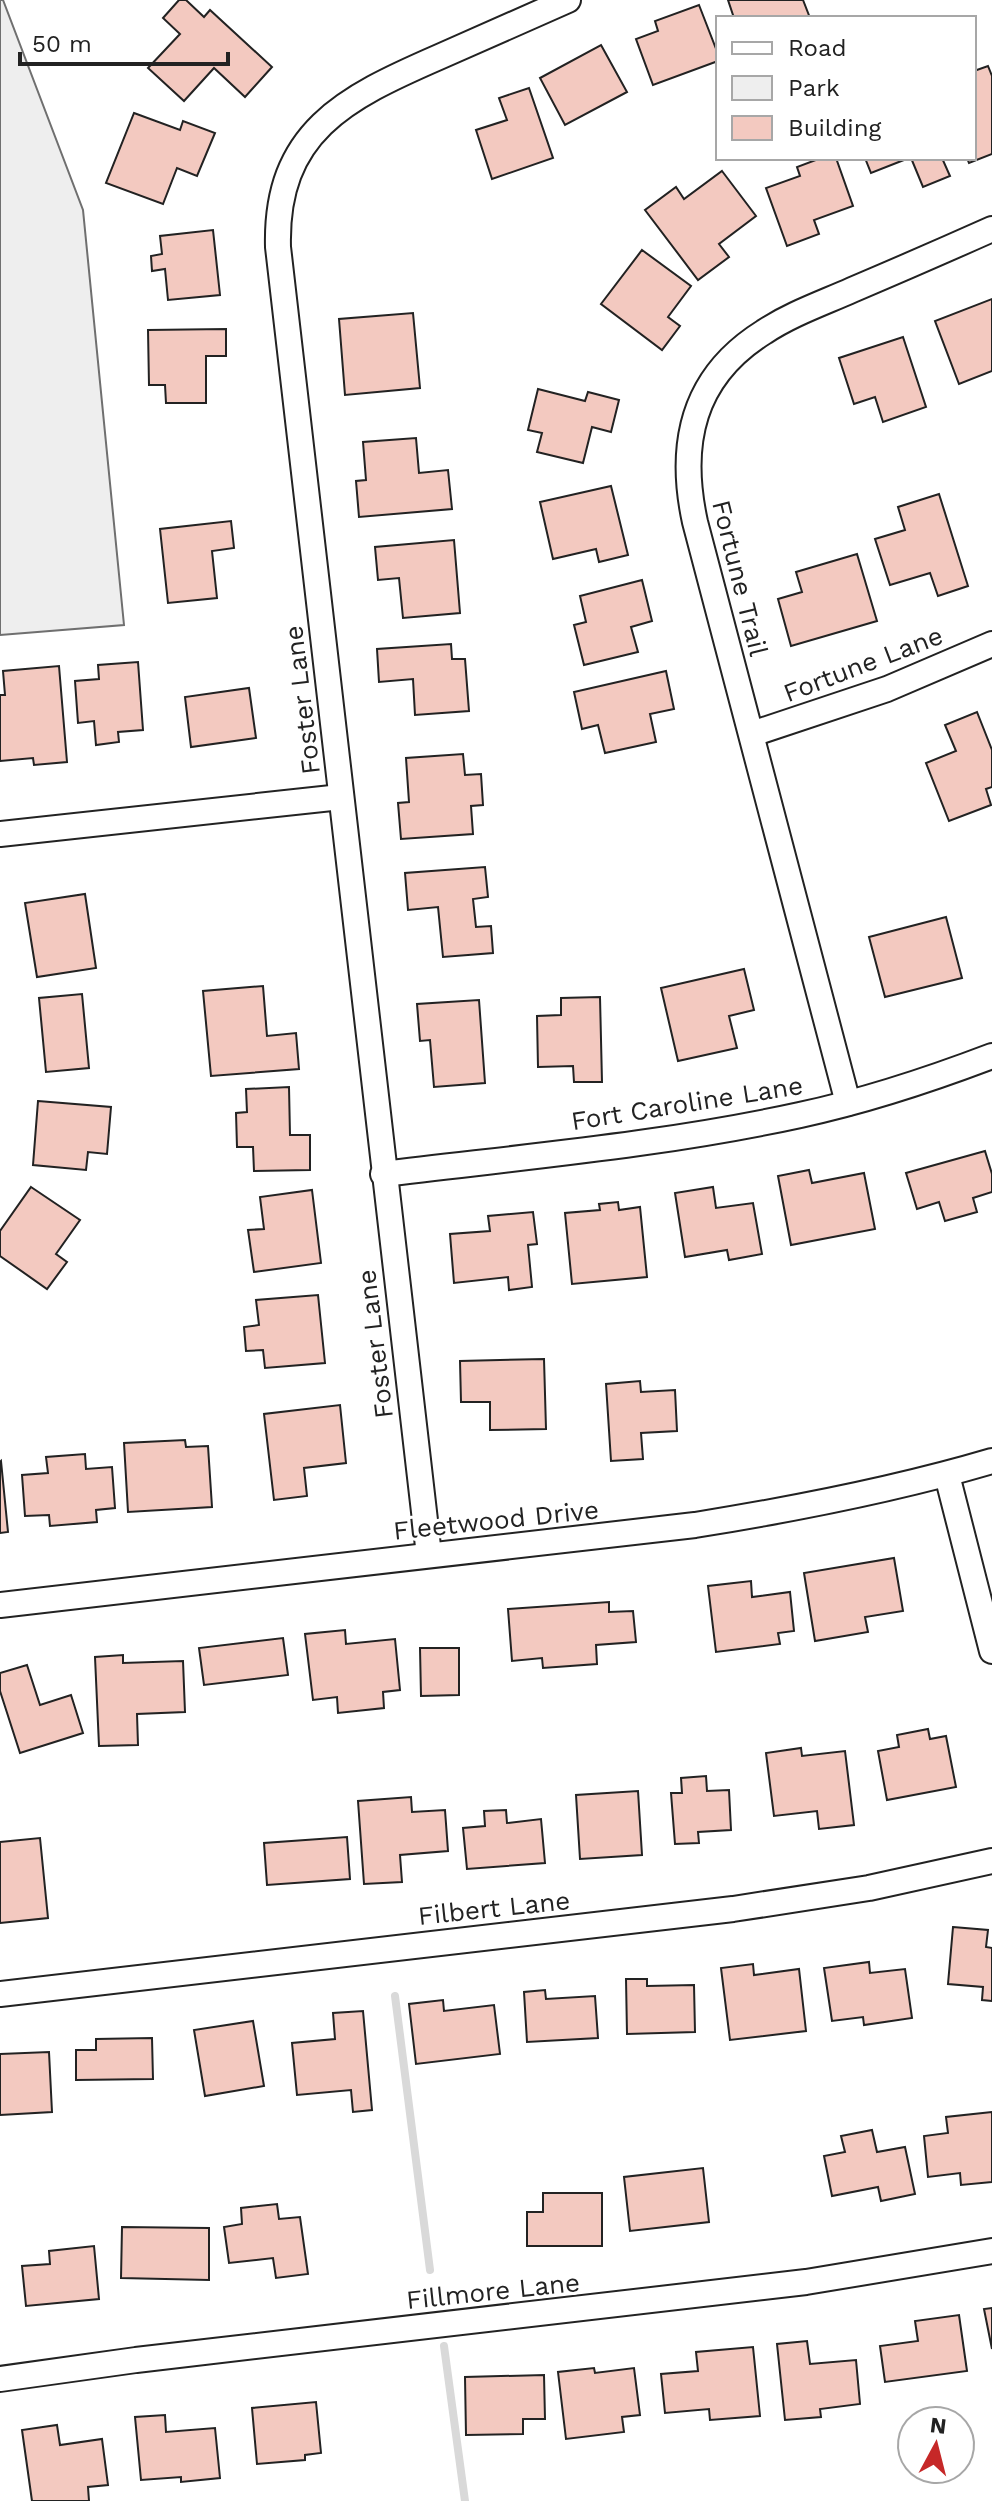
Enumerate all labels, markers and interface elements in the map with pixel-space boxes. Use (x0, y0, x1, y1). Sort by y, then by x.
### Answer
scale bar (20, 16, 228, 66)
legend (716, 16, 976, 160)
text: 50 m (32, 30, 92, 58)
text: Road (788, 34, 847, 62)
text: Park (788, 74, 840, 102)
text: Building (788, 114, 881, 142)
street label: Fortune Trail (706, 497, 774, 659)
street label: Fortune Lane (779, 620, 947, 708)
street label: Foster Lane (278, 624, 326, 776)
street label: Fort Caroline Lane (569, 1070, 805, 1136)
street label: Foster Lane (351, 1268, 399, 1420)
street label: Fleetwood Drive (392, 1494, 600, 1546)
street label: Filbert Lane (416, 1885, 572, 1931)
street label: Fillmore Lane (405, 2267, 581, 2315)
north arrow (896, 2405, 976, 2485)
text: N (929, 2412, 948, 2439)

